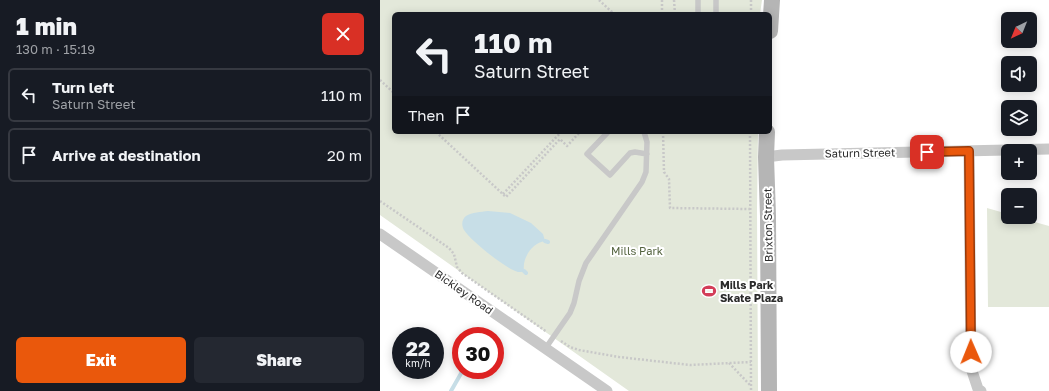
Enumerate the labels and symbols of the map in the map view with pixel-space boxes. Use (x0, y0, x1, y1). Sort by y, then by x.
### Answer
north arrow (1001, 12, 1037, 48)
pin (910, 135, 944, 169)
street label: Saturn Street (825, 145, 895, 160)
street label: Brixton Street (760, 188, 775, 262)
park label: Mills Park (611, 244, 663, 257)
street label: Bickley Road (433, 267, 496, 316)
place label: Mills Park Skate Plaza (720, 278, 783, 304)
sports icon: Mills Park Skate Plaza (701, 283, 717, 299)
speed limit sign: 30 (452, 327, 504, 379)
position arrow (950, 331, 992, 373)

